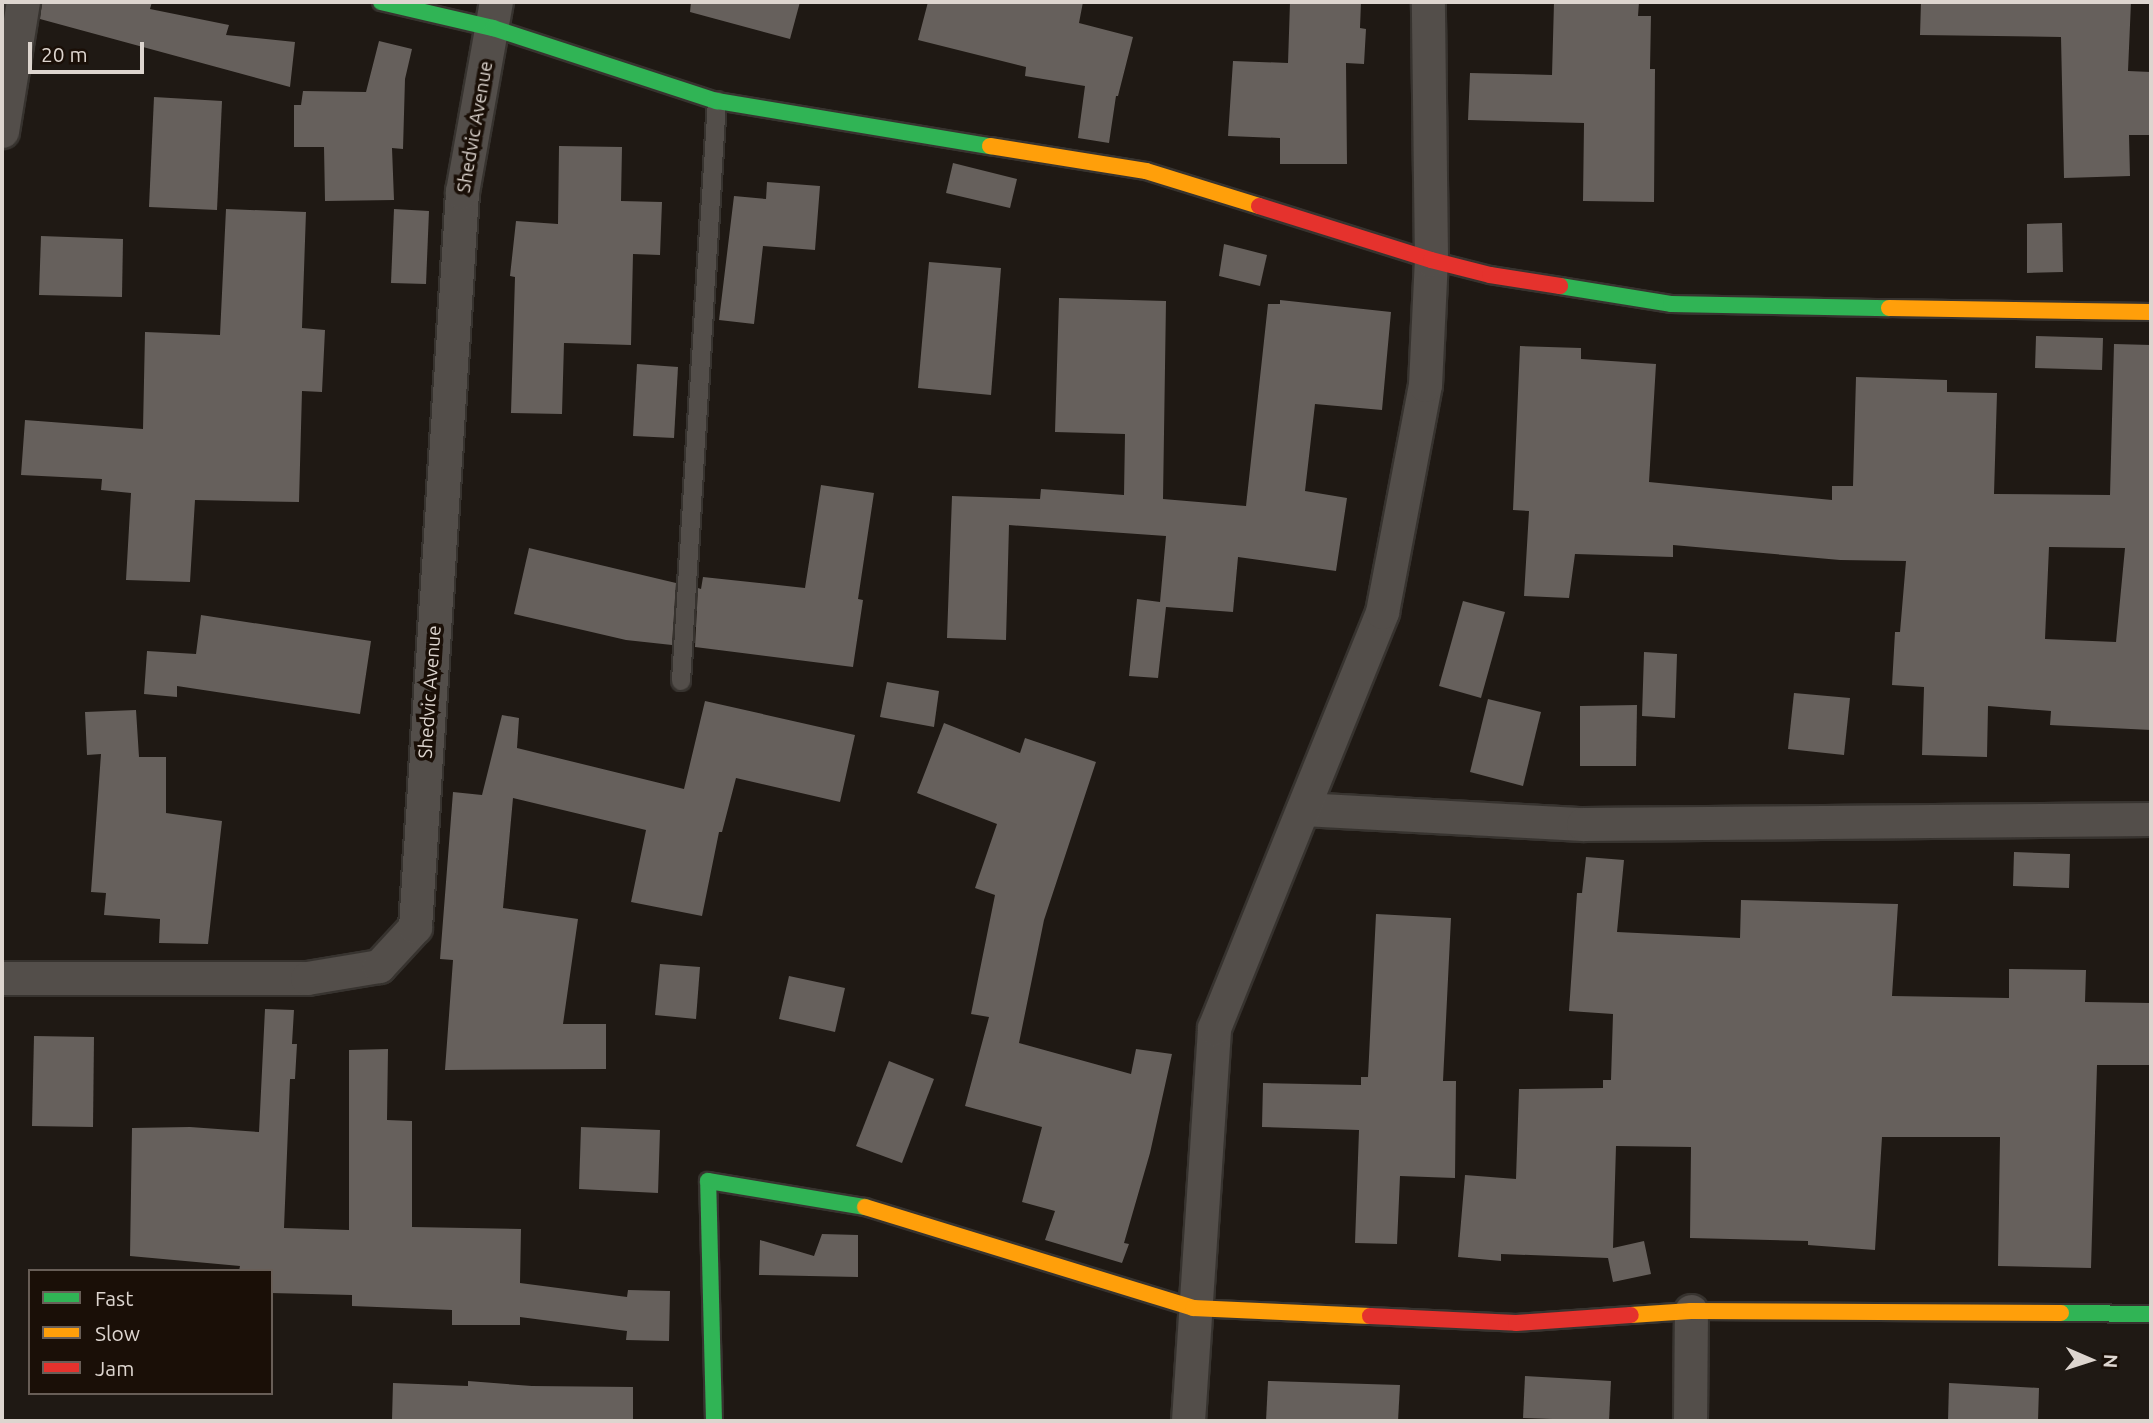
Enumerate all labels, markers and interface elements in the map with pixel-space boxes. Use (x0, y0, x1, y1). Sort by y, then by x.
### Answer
scale bar (32, 28, 147, 72)
text: 20 m (41, 42, 88, 66)
street label: Shedvic Avenue (452, 59, 498, 195)
street label: Shedvic Avenue (414, 625, 446, 759)
legend (28, 1269, 273, 1395)
text: Fast (95, 1286, 133, 1310)
text: Slow (95, 1321, 140, 1345)
north arrow (2055, 1325, 2125, 1395)
text: N (2100, 1353, 2122, 1369)
text: Jam (95, 1356, 134, 1380)

